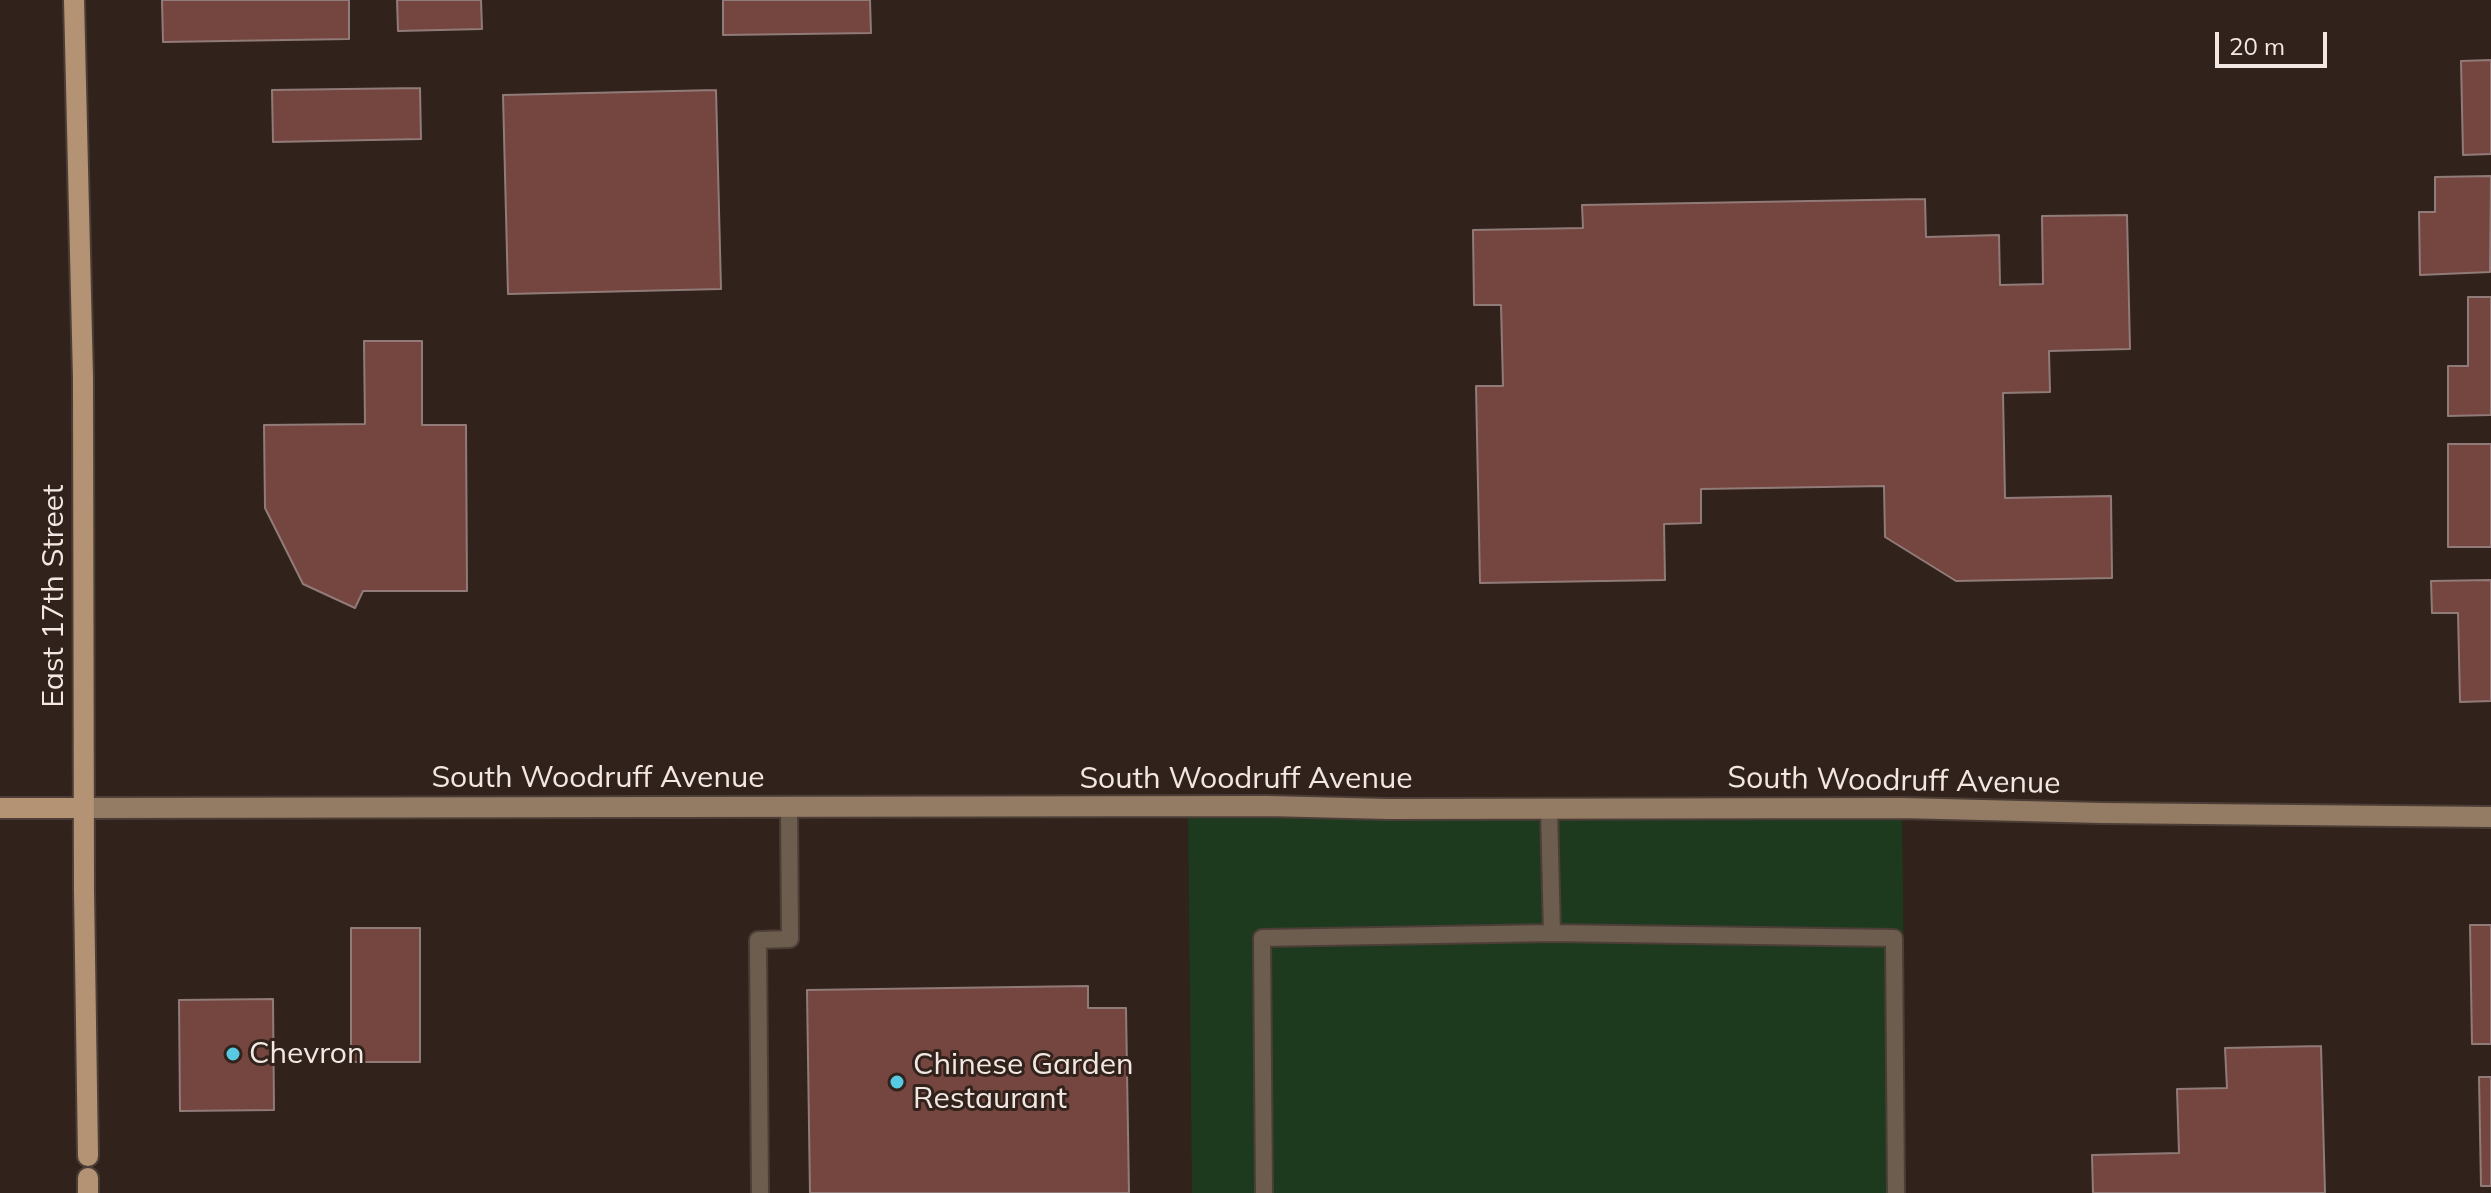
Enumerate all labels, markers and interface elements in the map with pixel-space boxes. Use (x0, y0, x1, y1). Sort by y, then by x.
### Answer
scale bar (2219, 16, 2331, 66)
text: 20 m (2229, 31, 2285, 61)
street label: East 17th Street (36, 484, 72, 708)
street label: South Woodruff Avenue (431, 760, 765, 796)
street label: South Woodruff Avenue (1727, 760, 2061, 802)
street label: South Woodruff Avenue (1079, 761, 1413, 797)
place label: Chevron (249, 1036, 365, 1072)
marker: Chevron (224, 1045, 242, 1063)
place label: Chinese Garden Restaurant (913, 1047, 1134, 1118)
marker: Chinese Garden Restaurant (888, 1073, 906, 1091)

